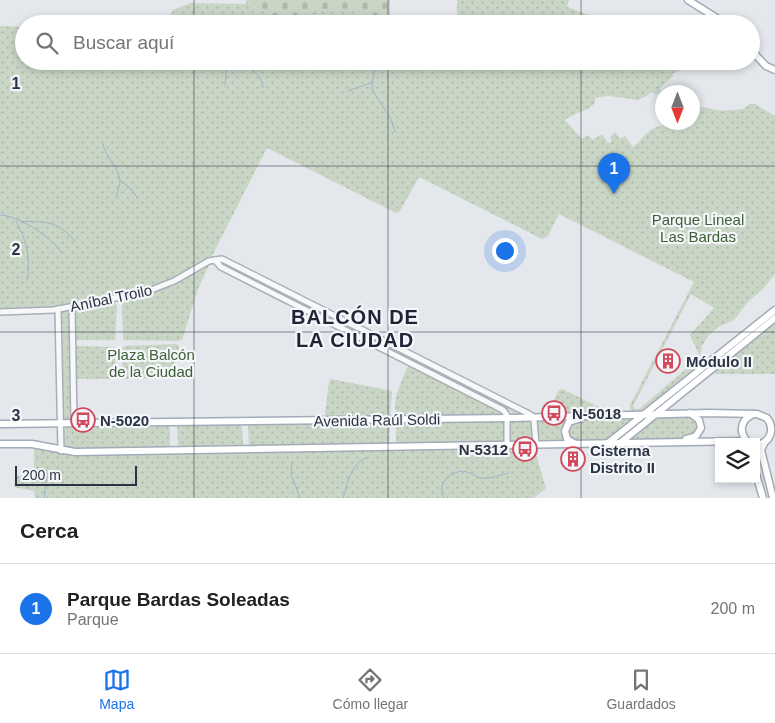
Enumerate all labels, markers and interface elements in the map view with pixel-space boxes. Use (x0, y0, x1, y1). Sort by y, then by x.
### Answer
search box (15, 15, 760, 70)
icon: search (33, 29, 61, 57)
text: Buscar aquí (73, 32, 174, 53)
text: 1 (12, 75, 21, 92)
north arrow (655, 85, 700, 130)
pin: 1 (598, 153, 630, 194)
park label: Parque Lineal Las Bardas (652, 211, 744, 245)
your location (492, 238, 518, 264)
text: 2 (12, 241, 21, 258)
street label: Aníbal Troilo (68, 281, 154, 315)
district label: BALCÓN DE LA CIUDAD (291, 305, 419, 351)
park label: Plaza Balcón de la Ciudad (107, 346, 195, 380)
building icon: Módulo II (655, 348, 681, 374)
place label: Módulo II (686, 353, 752, 370)
bus stop icon: N-5018 (541, 400, 567, 426)
place label: N-5018 (572, 405, 621, 422)
text: 3 (12, 407, 21, 424)
bus stop icon: N-5020 (70, 407, 96, 433)
street label: Avenida Raúl Soldi (314, 410, 440, 430)
place label: N-5020 (100, 412, 149, 429)
bus stop icon: N-5312 (512, 436, 538, 462)
map controls (715, 438, 760, 483)
button: layers (715, 438, 760, 483)
place label: N-5312 (459, 441, 508, 458)
place label: Cisterna Distrito II (590, 442, 655, 476)
building icon: Cisterna Distrito II (560, 446, 586, 472)
scale bar (15, 463, 138, 486)
text: 200 m (22, 467, 61, 483)
text: Cerca (20, 519, 78, 542)
text: Parque Bardas Soleadas (67, 589, 290, 610)
text: 1 (32, 600, 40, 617)
text: 200 m (711, 600, 755, 617)
text: Parque (67, 611, 119, 628)
tab: Mapa (99, 666, 134, 712)
tab: Cómo llegar (333, 666, 408, 712)
tab: Guardados (606, 666, 676, 712)

